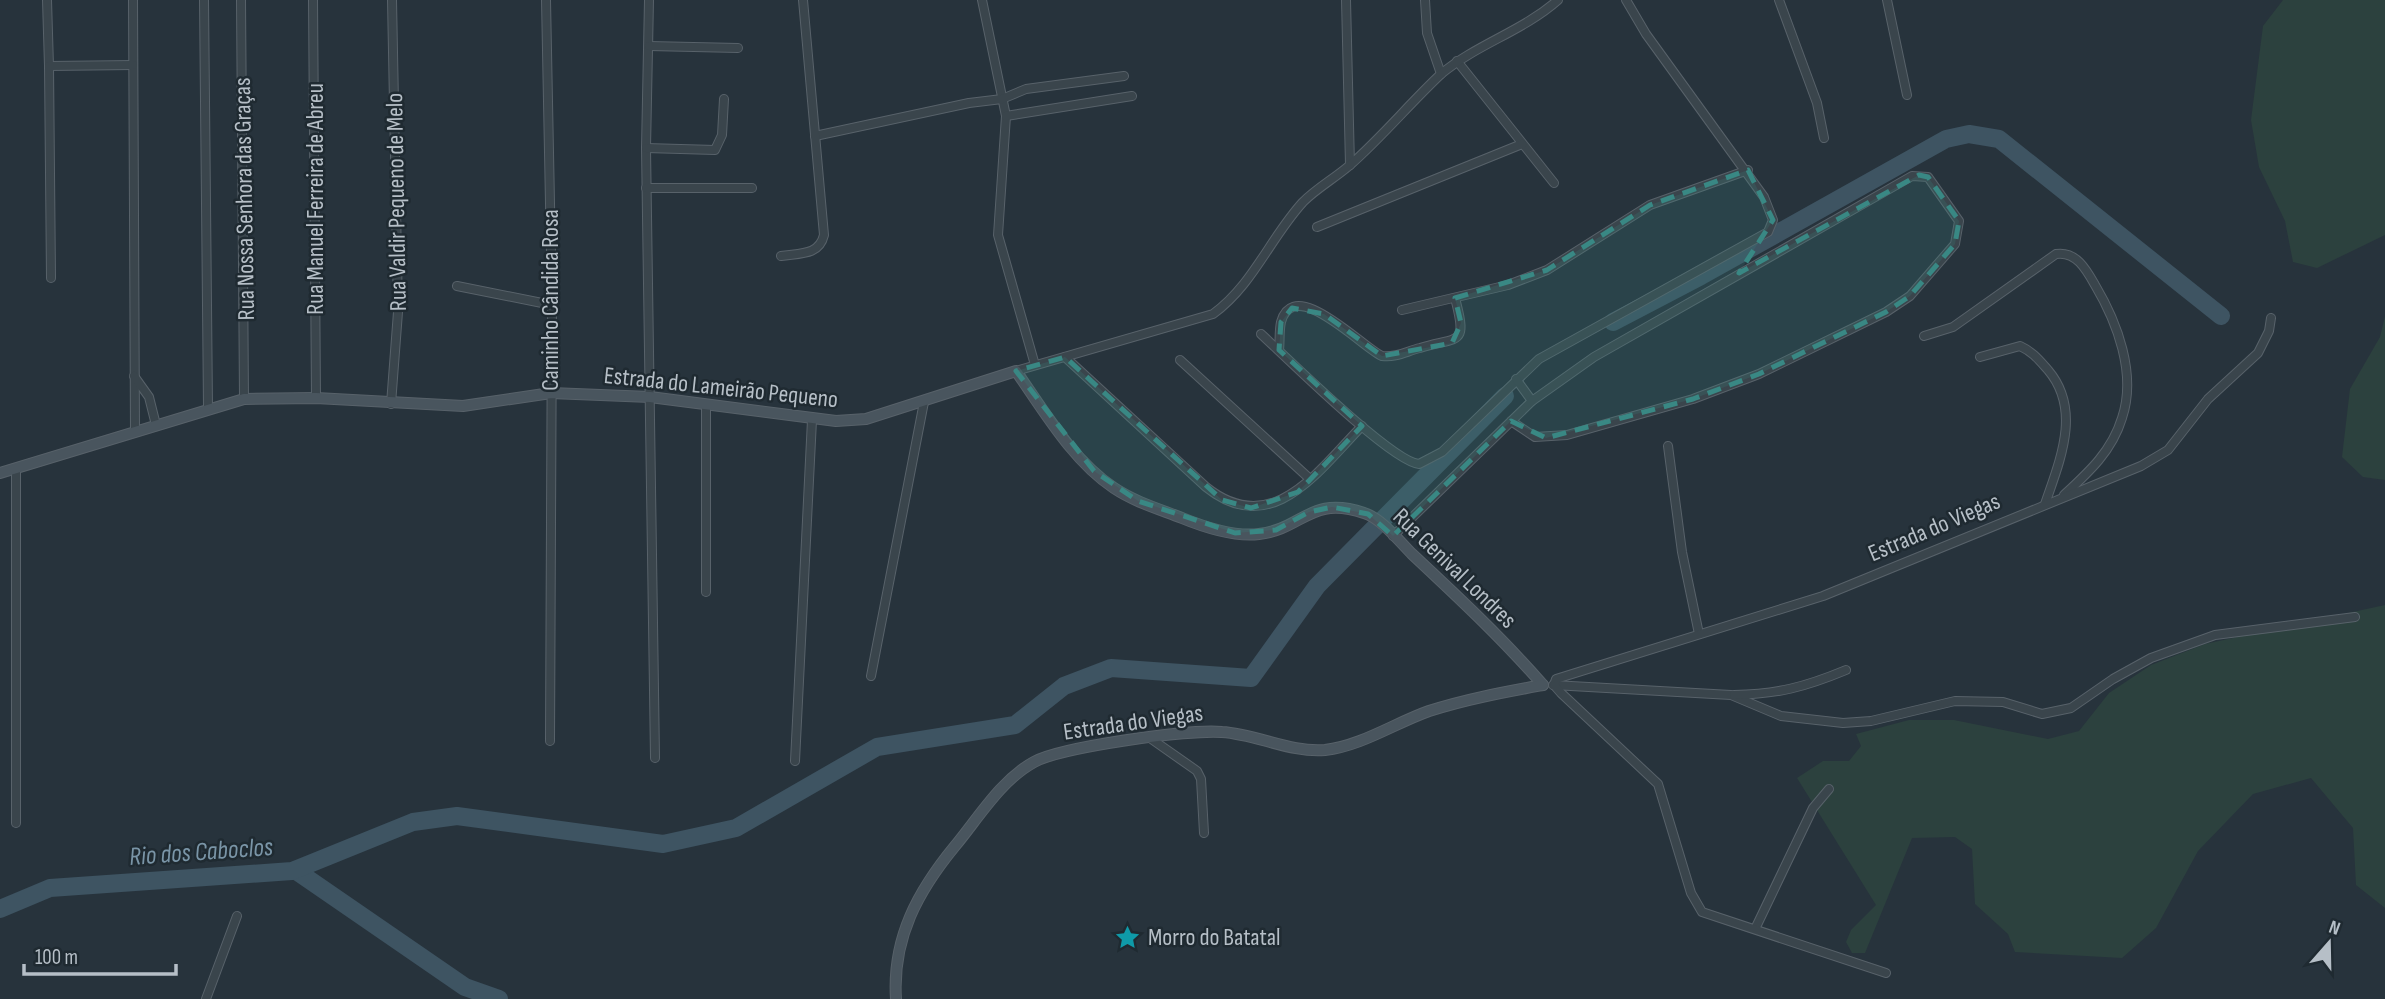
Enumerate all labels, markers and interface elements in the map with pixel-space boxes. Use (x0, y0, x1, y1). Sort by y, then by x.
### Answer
street label: Rua Nossa Senhora das Graças (228, 77, 261, 321)
street label: Rua Manuel Ferreira de Abreu (301, 83, 330, 315)
street label: Rua Valdir Pequeno de Melo (380, 93, 413, 311)
street label: Caminho Cândida Rosa (536, 209, 565, 391)
street label: Estrada do Lameirão Pequeno (602, 361, 839, 414)
street label: Estrada do Viegas (1864, 487, 2005, 568)
street label: Rua Genival Londres (1387, 502, 1523, 635)
street label: Estrada do Viegas (1062, 698, 1205, 747)
water label: Rio dos Caboclos (128, 832, 274, 873)
north arrow (2294, 908, 2364, 978)
text: N (2326, 916, 2343, 941)
place icon: Morro do Batatal (1114, 923, 1142, 951)
place label: Morro do Batatal (1148, 923, 1281, 952)
scale bar (24, 932, 177, 976)
text: 100 m (35, 945, 78, 970)

